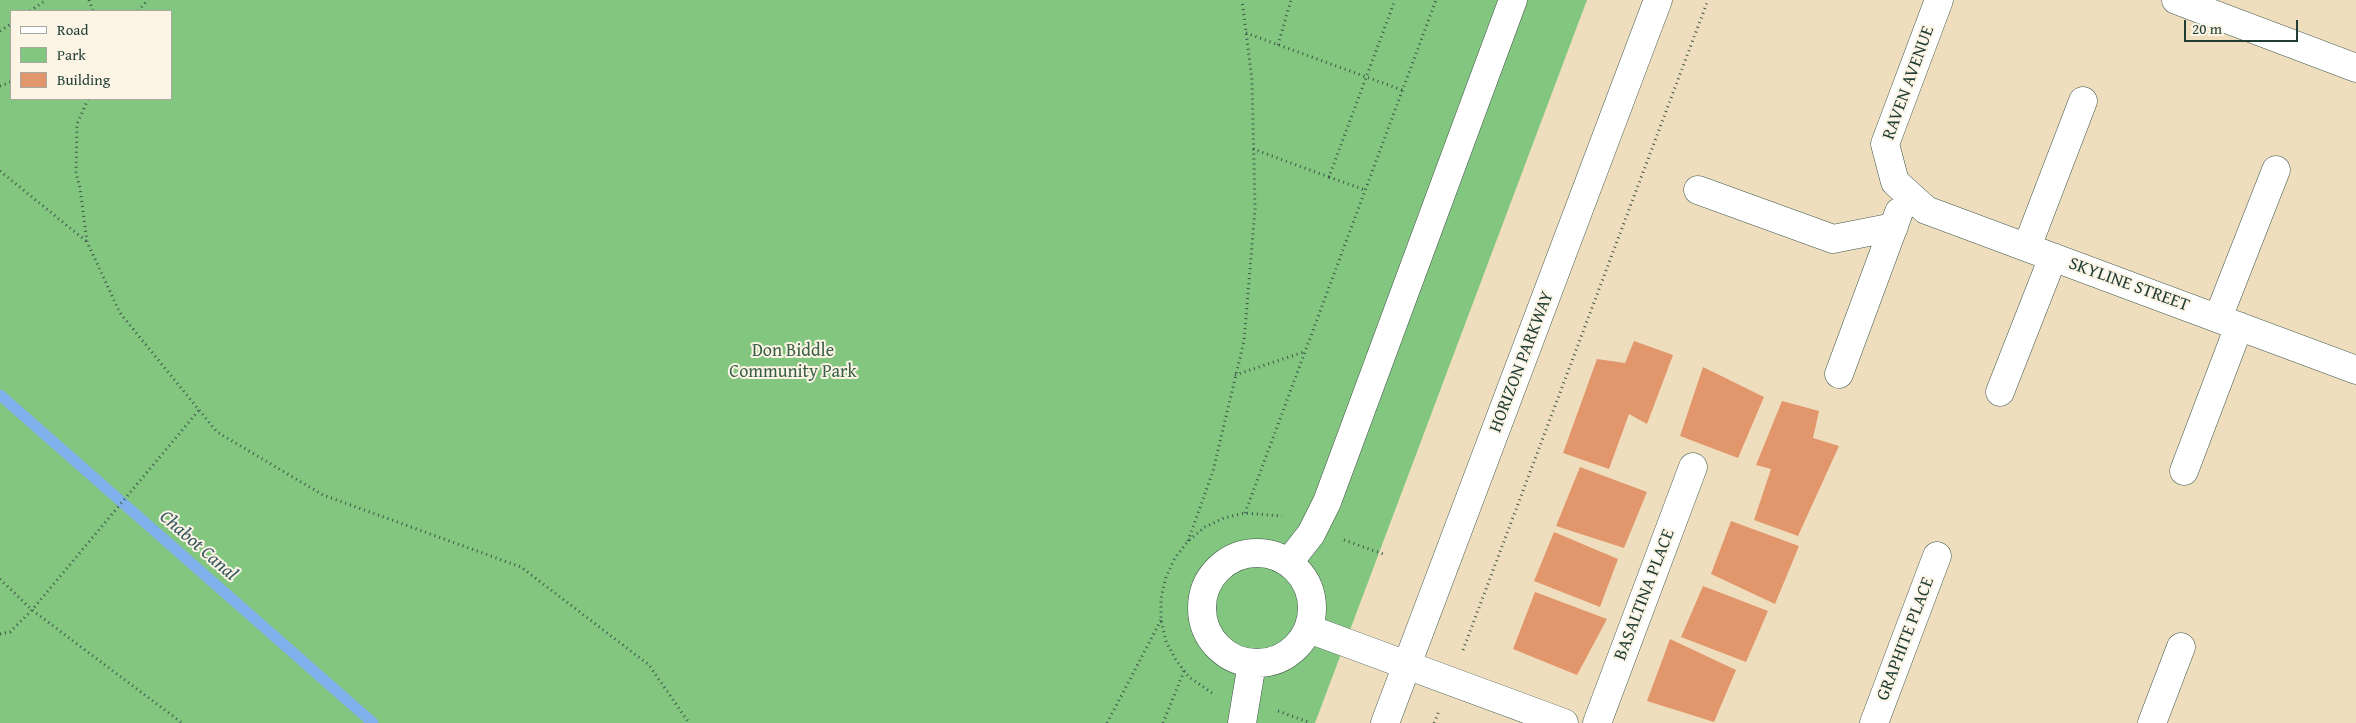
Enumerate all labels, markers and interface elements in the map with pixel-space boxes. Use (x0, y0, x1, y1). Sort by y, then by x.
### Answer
legend (10, 10, 172, 100)
scale bar (2186, 10, 2300, 42)
text: 20 m (2192, 18, 2222, 39)
text: Road (57, 19, 88, 40)
street label: RAVEN AVENUE (1878, 23, 1940, 143)
text: Park (57, 44, 86, 65)
text: Building (57, 69, 110, 90)
street label: SKYLINE STREET (2066, 253, 2192, 317)
street label: HORIZON PARKWAY (1485, 288, 1559, 436)
park label: Don Biddle Community Park (729, 340, 857, 382)
water label: Chabot Canal (154, 506, 242, 586)
street label: BASALTINA PLACE (1610, 526, 1680, 664)
street label: GRAPHITE PLACE (1873, 574, 1939, 704)

